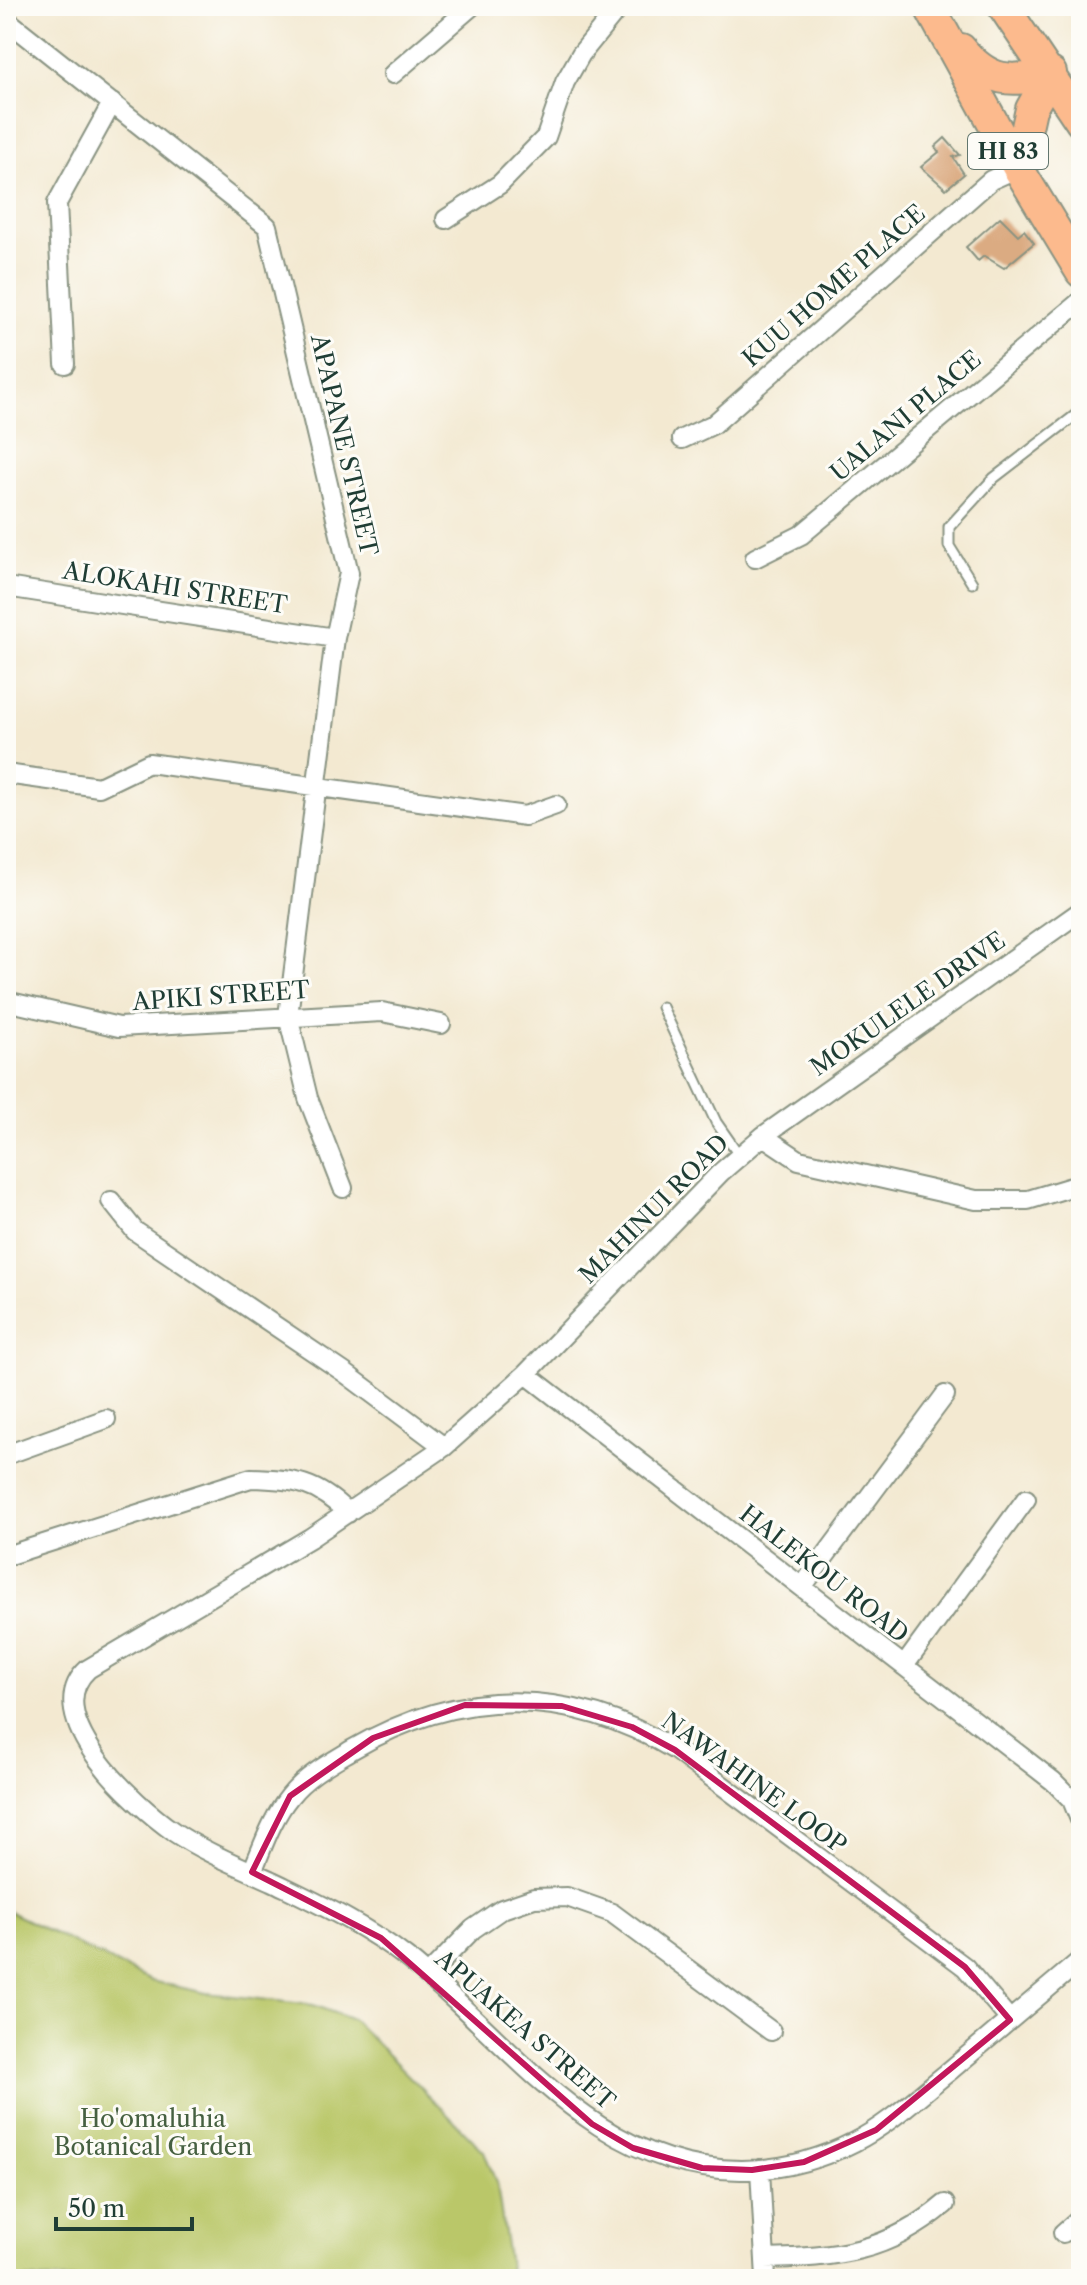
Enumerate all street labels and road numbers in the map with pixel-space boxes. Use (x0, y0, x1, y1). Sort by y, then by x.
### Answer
road number: HI 83 (968, 133, 1048, 169)
street label: KUU HOME PLACE (736, 198, 931, 373)
street label: APAPANE STREET (305, 330, 384, 558)
street label: UALANI PLACE (824, 344, 987, 487)
street label: ALOKAHI STREET (60, 555, 289, 620)
street label: MOKULELE DRIVE (805, 925, 1011, 1082)
street label: APIKI STREET (130, 975, 311, 1016)
street label: MAHINUI ROAD (573, 1128, 734, 1289)
street label: HALEKOU ROAD (734, 1499, 915, 1649)
street label: NAWAHINE LOOP (656, 1706, 852, 1859)
street label: APUAKEA STREET (429, 1943, 621, 2116)

